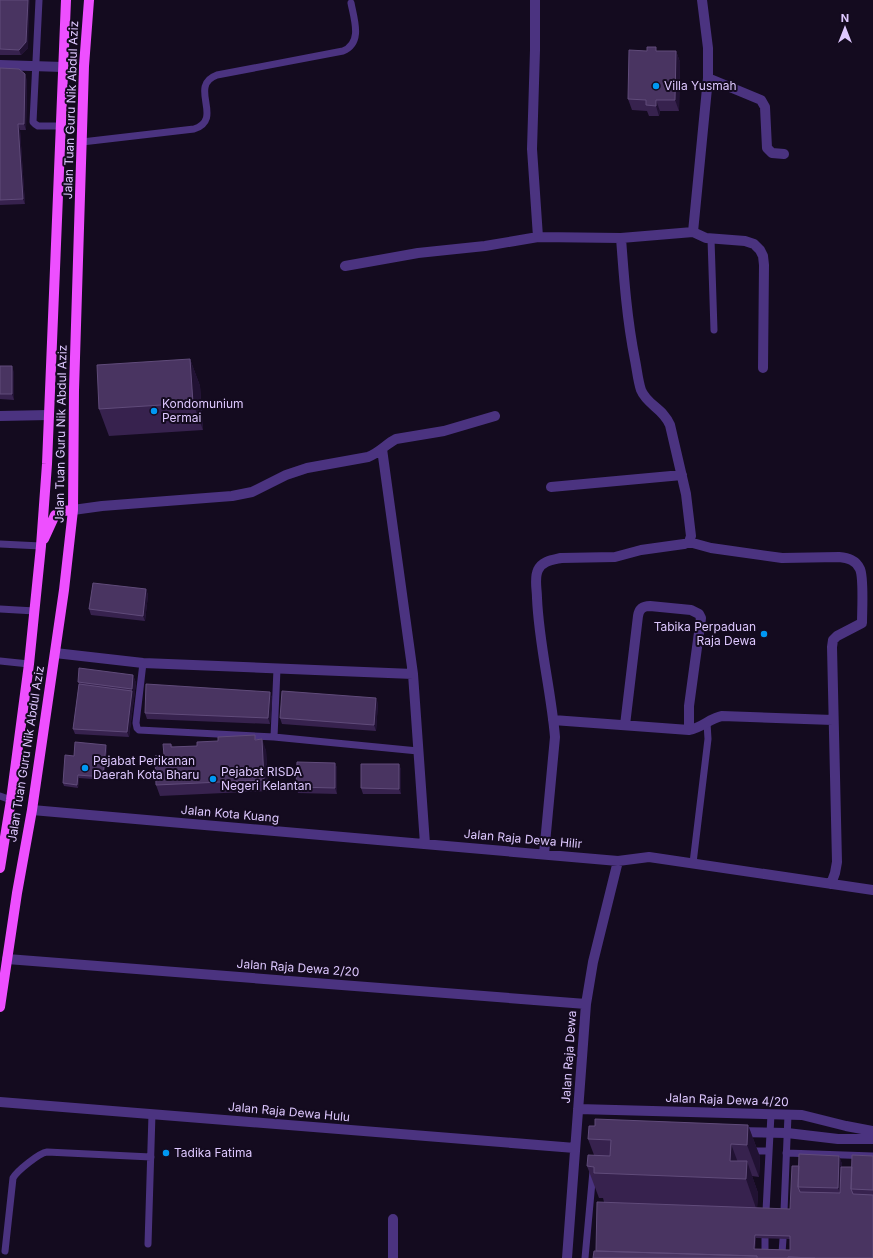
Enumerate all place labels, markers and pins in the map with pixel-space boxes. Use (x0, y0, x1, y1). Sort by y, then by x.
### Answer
place label: Villa Yusmah (664, 78, 737, 93)
marker: Villa Yusmah (651, 81, 661, 91)
place label: Kondomunium Permai (162, 396, 244, 425)
marker: Kondomunium Permai (149, 406, 159, 416)
place label: Tabika Perpaduan Raja Dewa (654, 619, 756, 648)
marker: Tabika Perpaduan Raja Dewa (759, 629, 769, 639)
place label: Pejabat Perikanan Daerah Kota Bharu (93, 753, 199, 782)
marker: Pejabat Perikanan Daerah Kota Bharu (80, 763, 90, 773)
place label: Pejabat RISDA Negeri Kelantan (221, 764, 312, 793)
marker: Pejabat RISDA Negeri Kelantan (208, 774, 218, 784)
place label: Tadika Fatima (174, 1145, 252, 1160)
marker: Tadika Fatima (161, 1148, 171, 1158)

